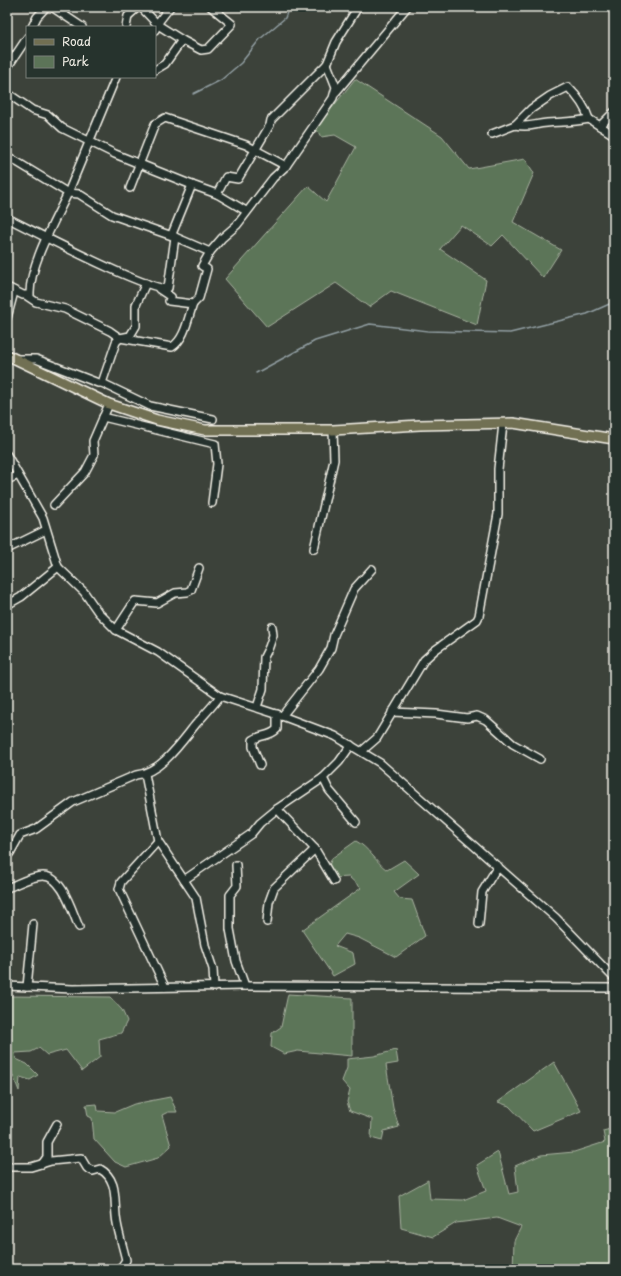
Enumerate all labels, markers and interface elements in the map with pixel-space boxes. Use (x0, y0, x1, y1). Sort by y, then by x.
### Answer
legend (26, 26, 156, 78)
text: Road (62, 32, 91, 50)
text: Park (62, 52, 89, 70)

